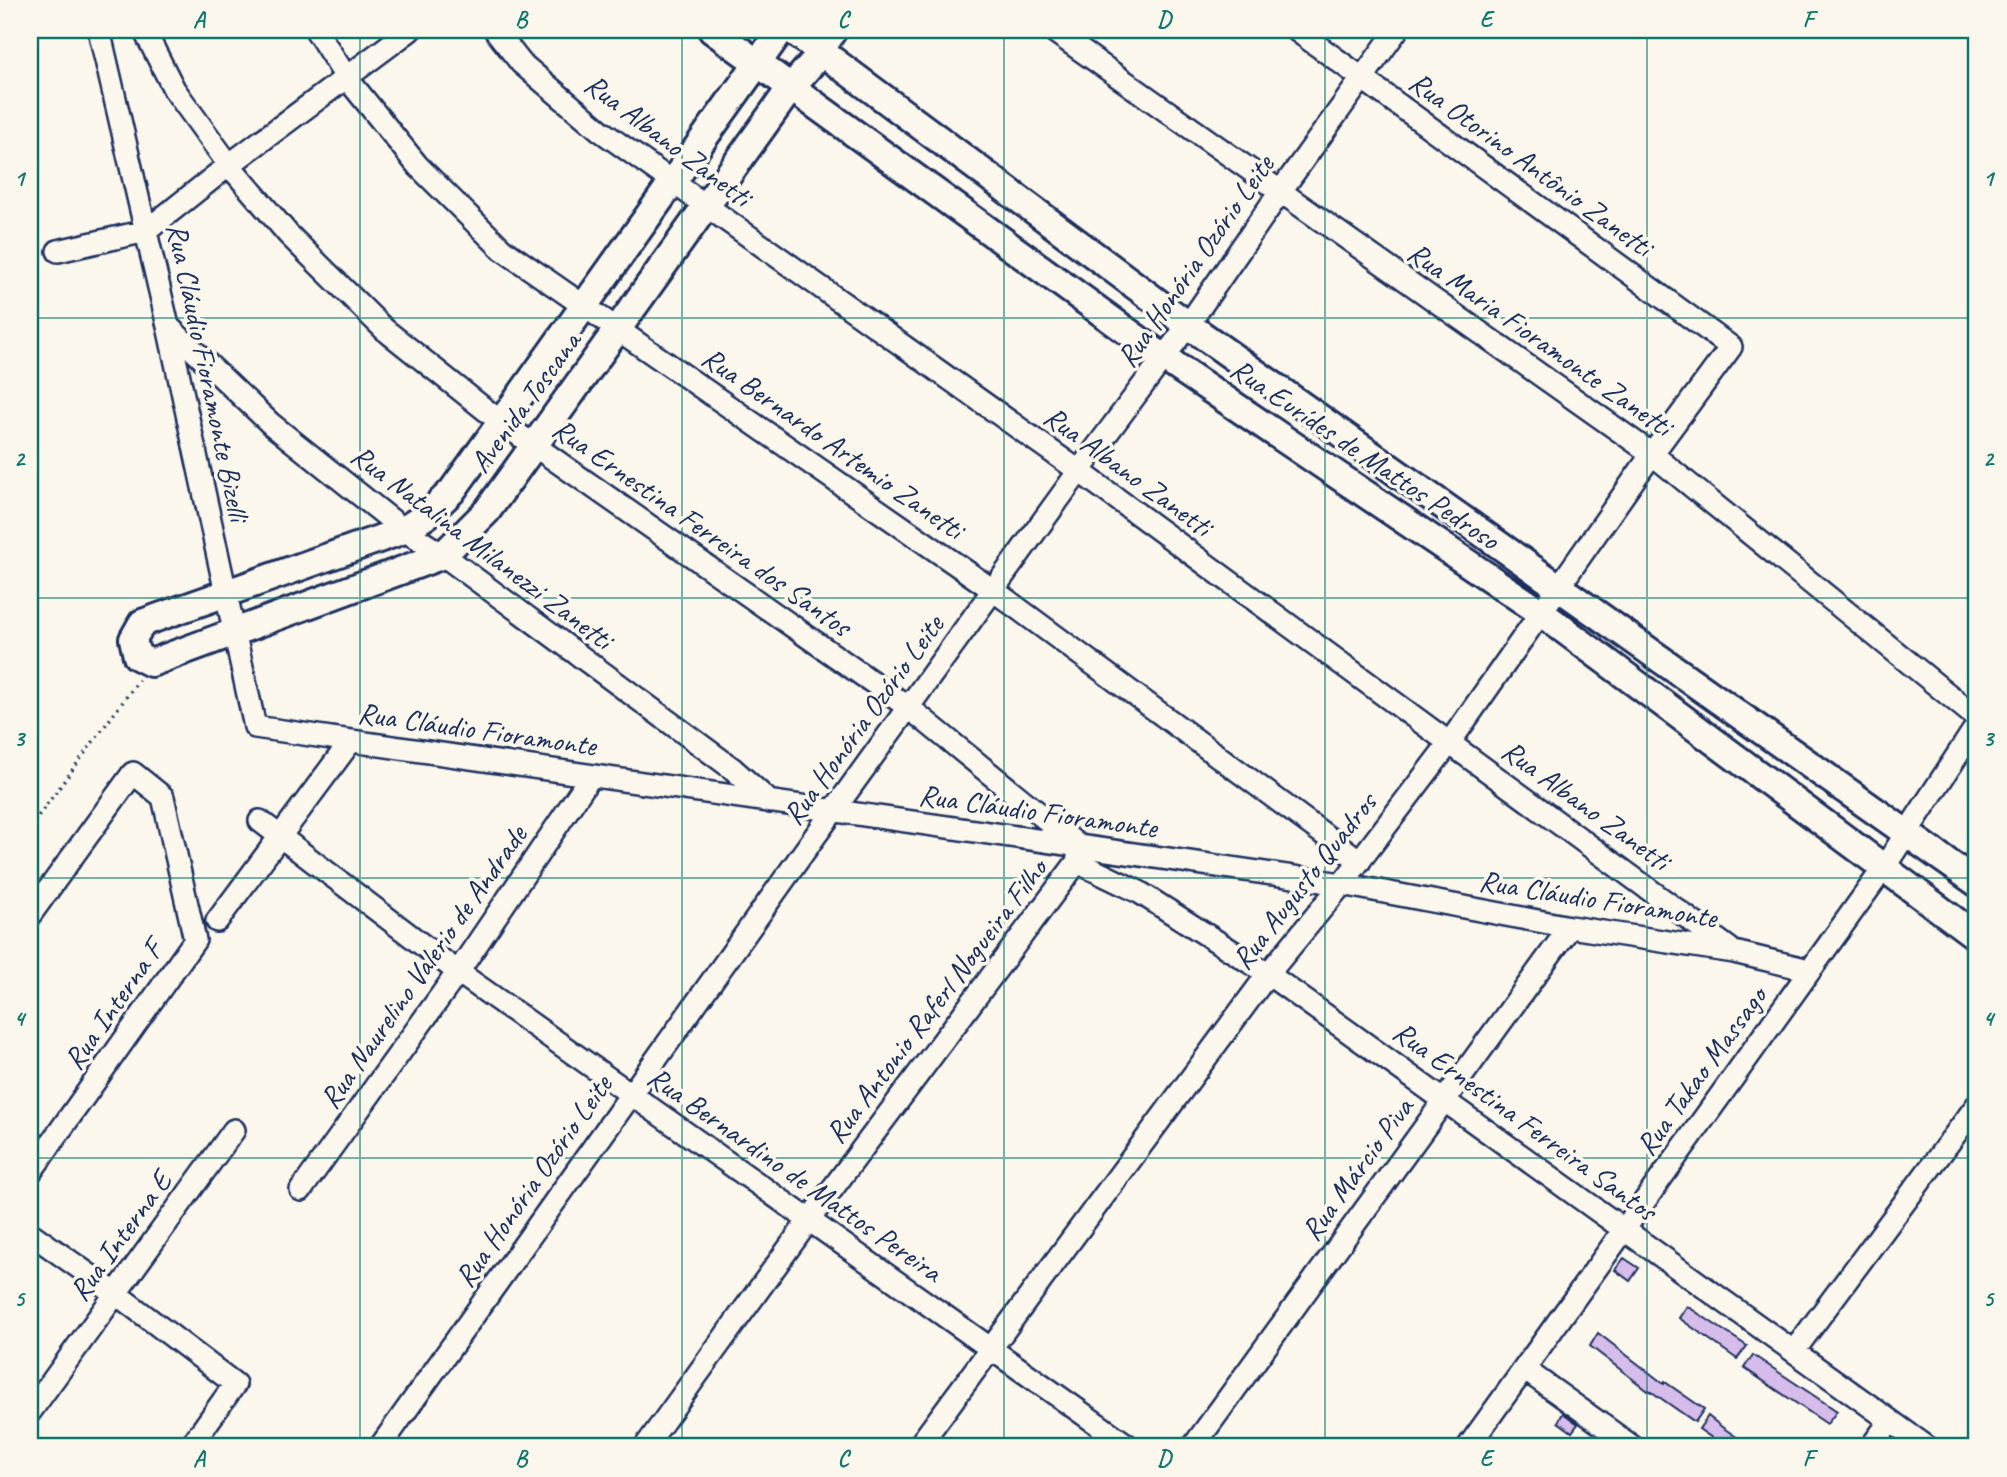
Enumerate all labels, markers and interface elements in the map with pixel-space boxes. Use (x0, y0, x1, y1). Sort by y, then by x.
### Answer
text: A (193, 5, 207, 34)
text: B (515, 5, 529, 34)
text: C (838, 5, 852, 34)
text: D (1157, 5, 1173, 34)
text: E (1480, 5, 1496, 34)
text: F (1803, 5, 1819, 34)
street label: Rua Otorino Antônio Zanetti (1402, 63, 1663, 267)
street label: Rua Albano Zanetti (577, 65, 762, 217)
street label: Rua Honória Ozório Leite (1108, 146, 1284, 374)
text: 1 (14, 164, 27, 193)
text: 1 (1983, 164, 1996, 193)
street label: Rua Cláudio Fioramonte Bizelli (158, 220, 259, 528)
street label: Rua Maria Fioramonte Zanetti (1400, 233, 1682, 447)
street label: Avenida Toscana (461, 322, 591, 480)
street label: Rua Bernardo Artemio Zanetti (695, 338, 974, 550)
street label: Rua Eurídes de Mattos Pedroso (1223, 350, 1508, 559)
street label: Rua Albano Zanetti (1036, 397, 1222, 547)
street label: Rua Ernestina Ferreira dos Santos (545, 409, 861, 646)
street label: Rua Natalina Milanezzi Zanetti (344, 436, 623, 660)
text: 2 (14, 444, 27, 473)
text: 2 (1983, 444, 1996, 473)
street label: Rua Honória Ozório Leite (774, 606, 953, 832)
street label: Rua Cláudio Fioramonte (356, 693, 601, 765)
text: 3 (14, 724, 27, 753)
text: 3 (1983, 724, 1996, 753)
street label: Rua Albano Zanetti (1494, 731, 1680, 881)
street label: Rua Cláudio Fioramonte (917, 775, 1162, 847)
street label: Rua Augusto Quadros (1223, 783, 1387, 977)
street label: Rua Naurelino Valerio de Andrade (311, 816, 537, 1116)
street label: Rua Antonio Raferl Nogueira Filho (817, 849, 1057, 1151)
street label: Rua Cláudio Fioramonte (1477, 861, 1722, 937)
street label: Rua Interna F (55, 928, 175, 1077)
street label: Rua Takao Massago (1627, 976, 1777, 1163)
text: 4 (14, 1004, 27, 1033)
text: 4 (1983, 1004, 1996, 1033)
street label: Rua Ernestina Ferreira Santos (1386, 1013, 1666, 1231)
street label: Rua Bernardino de Mattos Pereira (640, 1058, 951, 1291)
street label: Rua Honória Ozório Leite (446, 1066, 622, 1294)
street label: Rua Márcio Piva (1292, 1088, 1423, 1248)
street label: Rua Interna E (60, 1160, 182, 1308)
text: 5 (14, 1284, 26, 1313)
text: 5 (1983, 1284, 1995, 1313)
text: A (193, 1444, 207, 1473)
text: B (515, 1444, 529, 1473)
text: C (838, 1444, 852, 1473)
text: D (1157, 1444, 1173, 1473)
text: E (1480, 1444, 1496, 1473)
text: F (1803, 1444, 1819, 1473)

